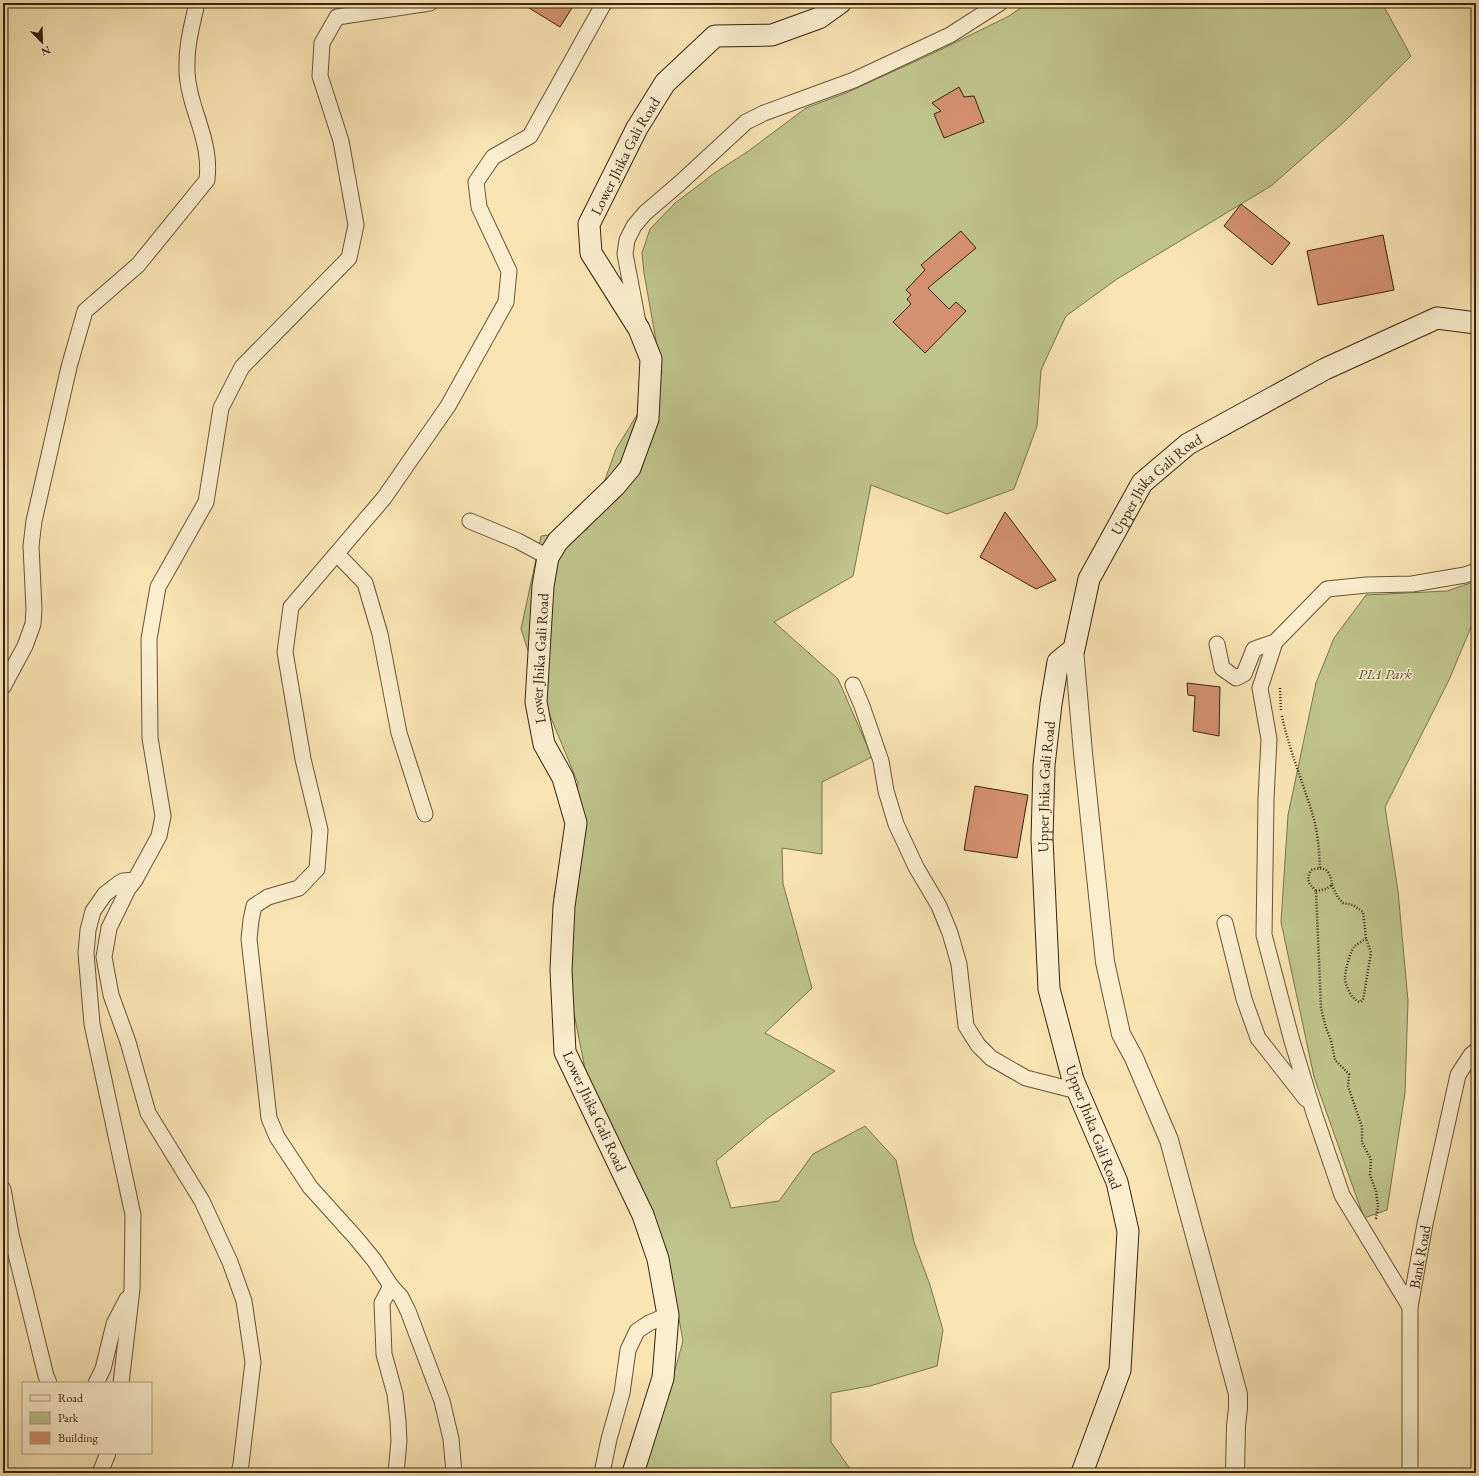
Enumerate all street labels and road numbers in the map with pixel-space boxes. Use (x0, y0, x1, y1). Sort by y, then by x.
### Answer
street label: Lower Jhika Gali Road (586, 93, 664, 218)
street label: Upper Jhika Gali Road (1106, 429, 1205, 538)
street label: Lower Jhika Gali Road (526, 592, 552, 725)
street label: Upper Jhika Gali Road (1032, 720, 1059, 853)
street label: Lower Jhika Gali Road (559, 1048, 631, 1175)
street label: Upper Jhika Gali Road (1062, 1062, 1127, 1192)
street label: Bank Road (1404, 1223, 1434, 1290)

